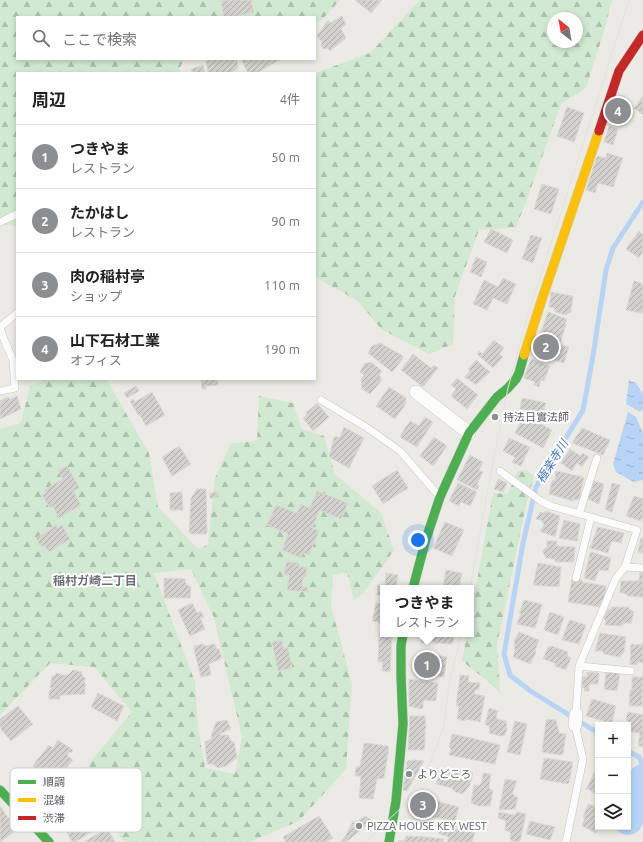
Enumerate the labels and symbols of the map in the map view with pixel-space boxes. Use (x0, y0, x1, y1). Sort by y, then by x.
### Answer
north arrow (547, 12, 583, 48)
pin: 4 (605, 96, 631, 126)
pin: 2 (533, 332, 559, 362)
place label: 持法日實法師 (503, 411, 569, 423)
marker: 持法日實法師 (490, 412, 500, 422)
water label: 極楽寺川 (534, 436, 571, 485)
your location (408, 530, 428, 550)
district label: 稲村ガ崎二丁目 (53, 574, 137, 587)
pin: 1 (414, 650, 440, 680)
legend (10, 768, 142, 832)
place label: よりどころ (417, 768, 471, 780)
marker: よりどころ (404, 769, 414, 779)
text: 順調 (43, 776, 65, 788)
pin: 3 (410, 790, 436, 820)
text: 混雑 (43, 794, 65, 806)
text: 渋滞 (43, 812, 65, 824)
place label: PIZZA HOUSE KEY WEST (367, 820, 487, 832)
marker: PIZZA HOUSE KEY WEST (354, 821, 364, 831)

